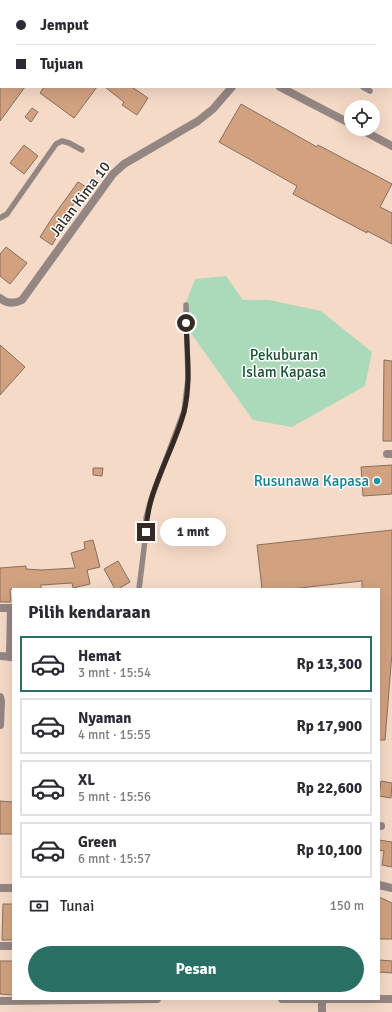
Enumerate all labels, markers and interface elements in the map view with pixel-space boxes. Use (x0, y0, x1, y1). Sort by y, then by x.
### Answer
text: Jemput (40, 16, 89, 34)
text: Tujuan (40, 55, 83, 73)
map controls (344, 100, 380, 136)
button: locate (344, 100, 380, 136)
street label: Jalan Kima 10 (46, 158, 114, 240)
route start (177, 314, 195, 332)
park label: Pekuburan Islam Kapasa (242, 346, 326, 381)
place label: Rusunawa Kapasa (254, 472, 369, 490)
marker: Rusunawa Kapasa (372, 476, 382, 486)
callout: 1 mnt (160, 518, 226, 546)
route end (137, 523, 155, 541)
text: 1 mnt (177, 524, 209, 540)
text: Pilih kendaraan (28, 601, 151, 623)
icon: car (30, 646, 66, 682)
text: Hemat (78, 647, 121, 665)
text: Rp 13,300 (296, 655, 362, 673)
text: 3 mnt · 15:54 (78, 665, 151, 681)
icon: car (30, 708, 66, 744)
text: Nyaman (78, 709, 131, 727)
text: Rp 17,900 (296, 717, 362, 735)
text: 4 mnt · 15:55 (78, 727, 151, 743)
icon: car (30, 770, 66, 806)
text: XL (78, 771, 95, 789)
text: Rp 22,600 (296, 779, 362, 797)
text: 5 mnt · 15:56 (78, 789, 151, 805)
icon: car (30, 832, 66, 868)
text: Green (78, 833, 117, 851)
text: Rp 10,100 (296, 841, 362, 859)
text: 6 mnt · 15:57 (78, 851, 151, 867)
icon: cash (28, 895, 50, 917)
text: Tunai (60, 897, 94, 915)
text: 150 m (330, 898, 364, 914)
button: Pesan (28, 946, 364, 992)

